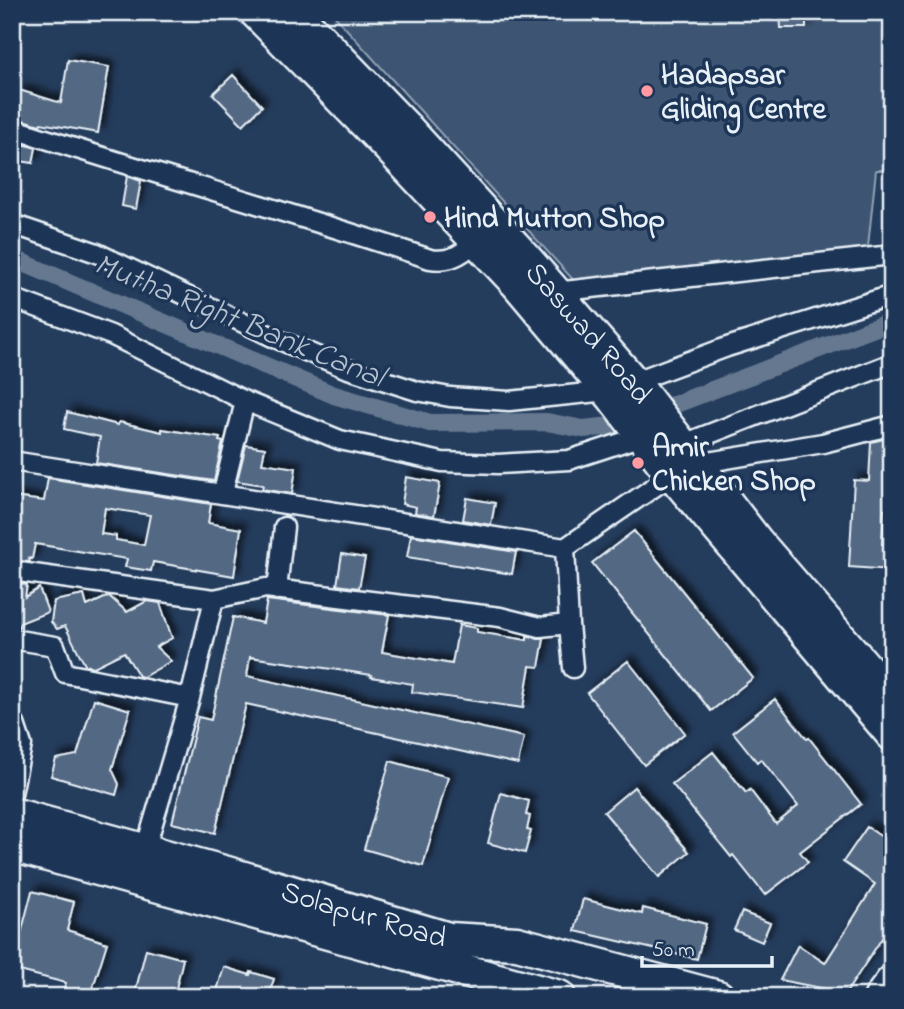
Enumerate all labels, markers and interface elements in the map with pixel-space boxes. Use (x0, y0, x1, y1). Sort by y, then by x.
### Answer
place label: Hadapsar Gliding Centre (661, 55, 827, 134)
marker: Hadapsar Gliding Centre (639, 83, 655, 99)
place label: Hind Mutton Shop (444, 198, 665, 242)
marker: Hind Mutton Shop (422, 209, 438, 225)
water label: Mutha Right Bank Canal (87, 243, 394, 403)
street label: Saswad Road (513, 253, 662, 415)
place label: Amir Chicken Shop (652, 427, 816, 505)
marker: Amir Chicken Shop (630, 455, 646, 471)
street label: Solapur Road (275, 871, 451, 962)
scale bar (642, 925, 771, 969)
text: 50 m (652, 936, 695, 966)

